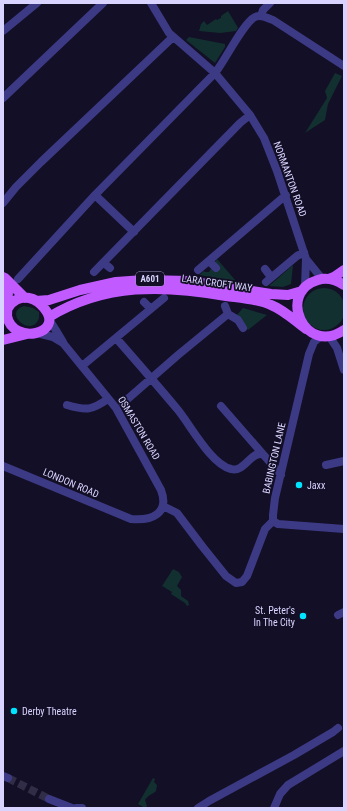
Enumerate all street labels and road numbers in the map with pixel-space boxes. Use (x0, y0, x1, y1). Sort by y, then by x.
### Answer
street label: NORMANTON ROAD (271, 140, 309, 218)
road number: A601 (136, 272, 164, 286)
street label: LARA CROFT WAY (181, 273, 254, 294)
street label: OSMASTON ROAD (116, 394, 162, 462)
street label: BABINGTON LANE (260, 421, 288, 495)
street label: LONDON ROAD (41, 466, 101, 500)

